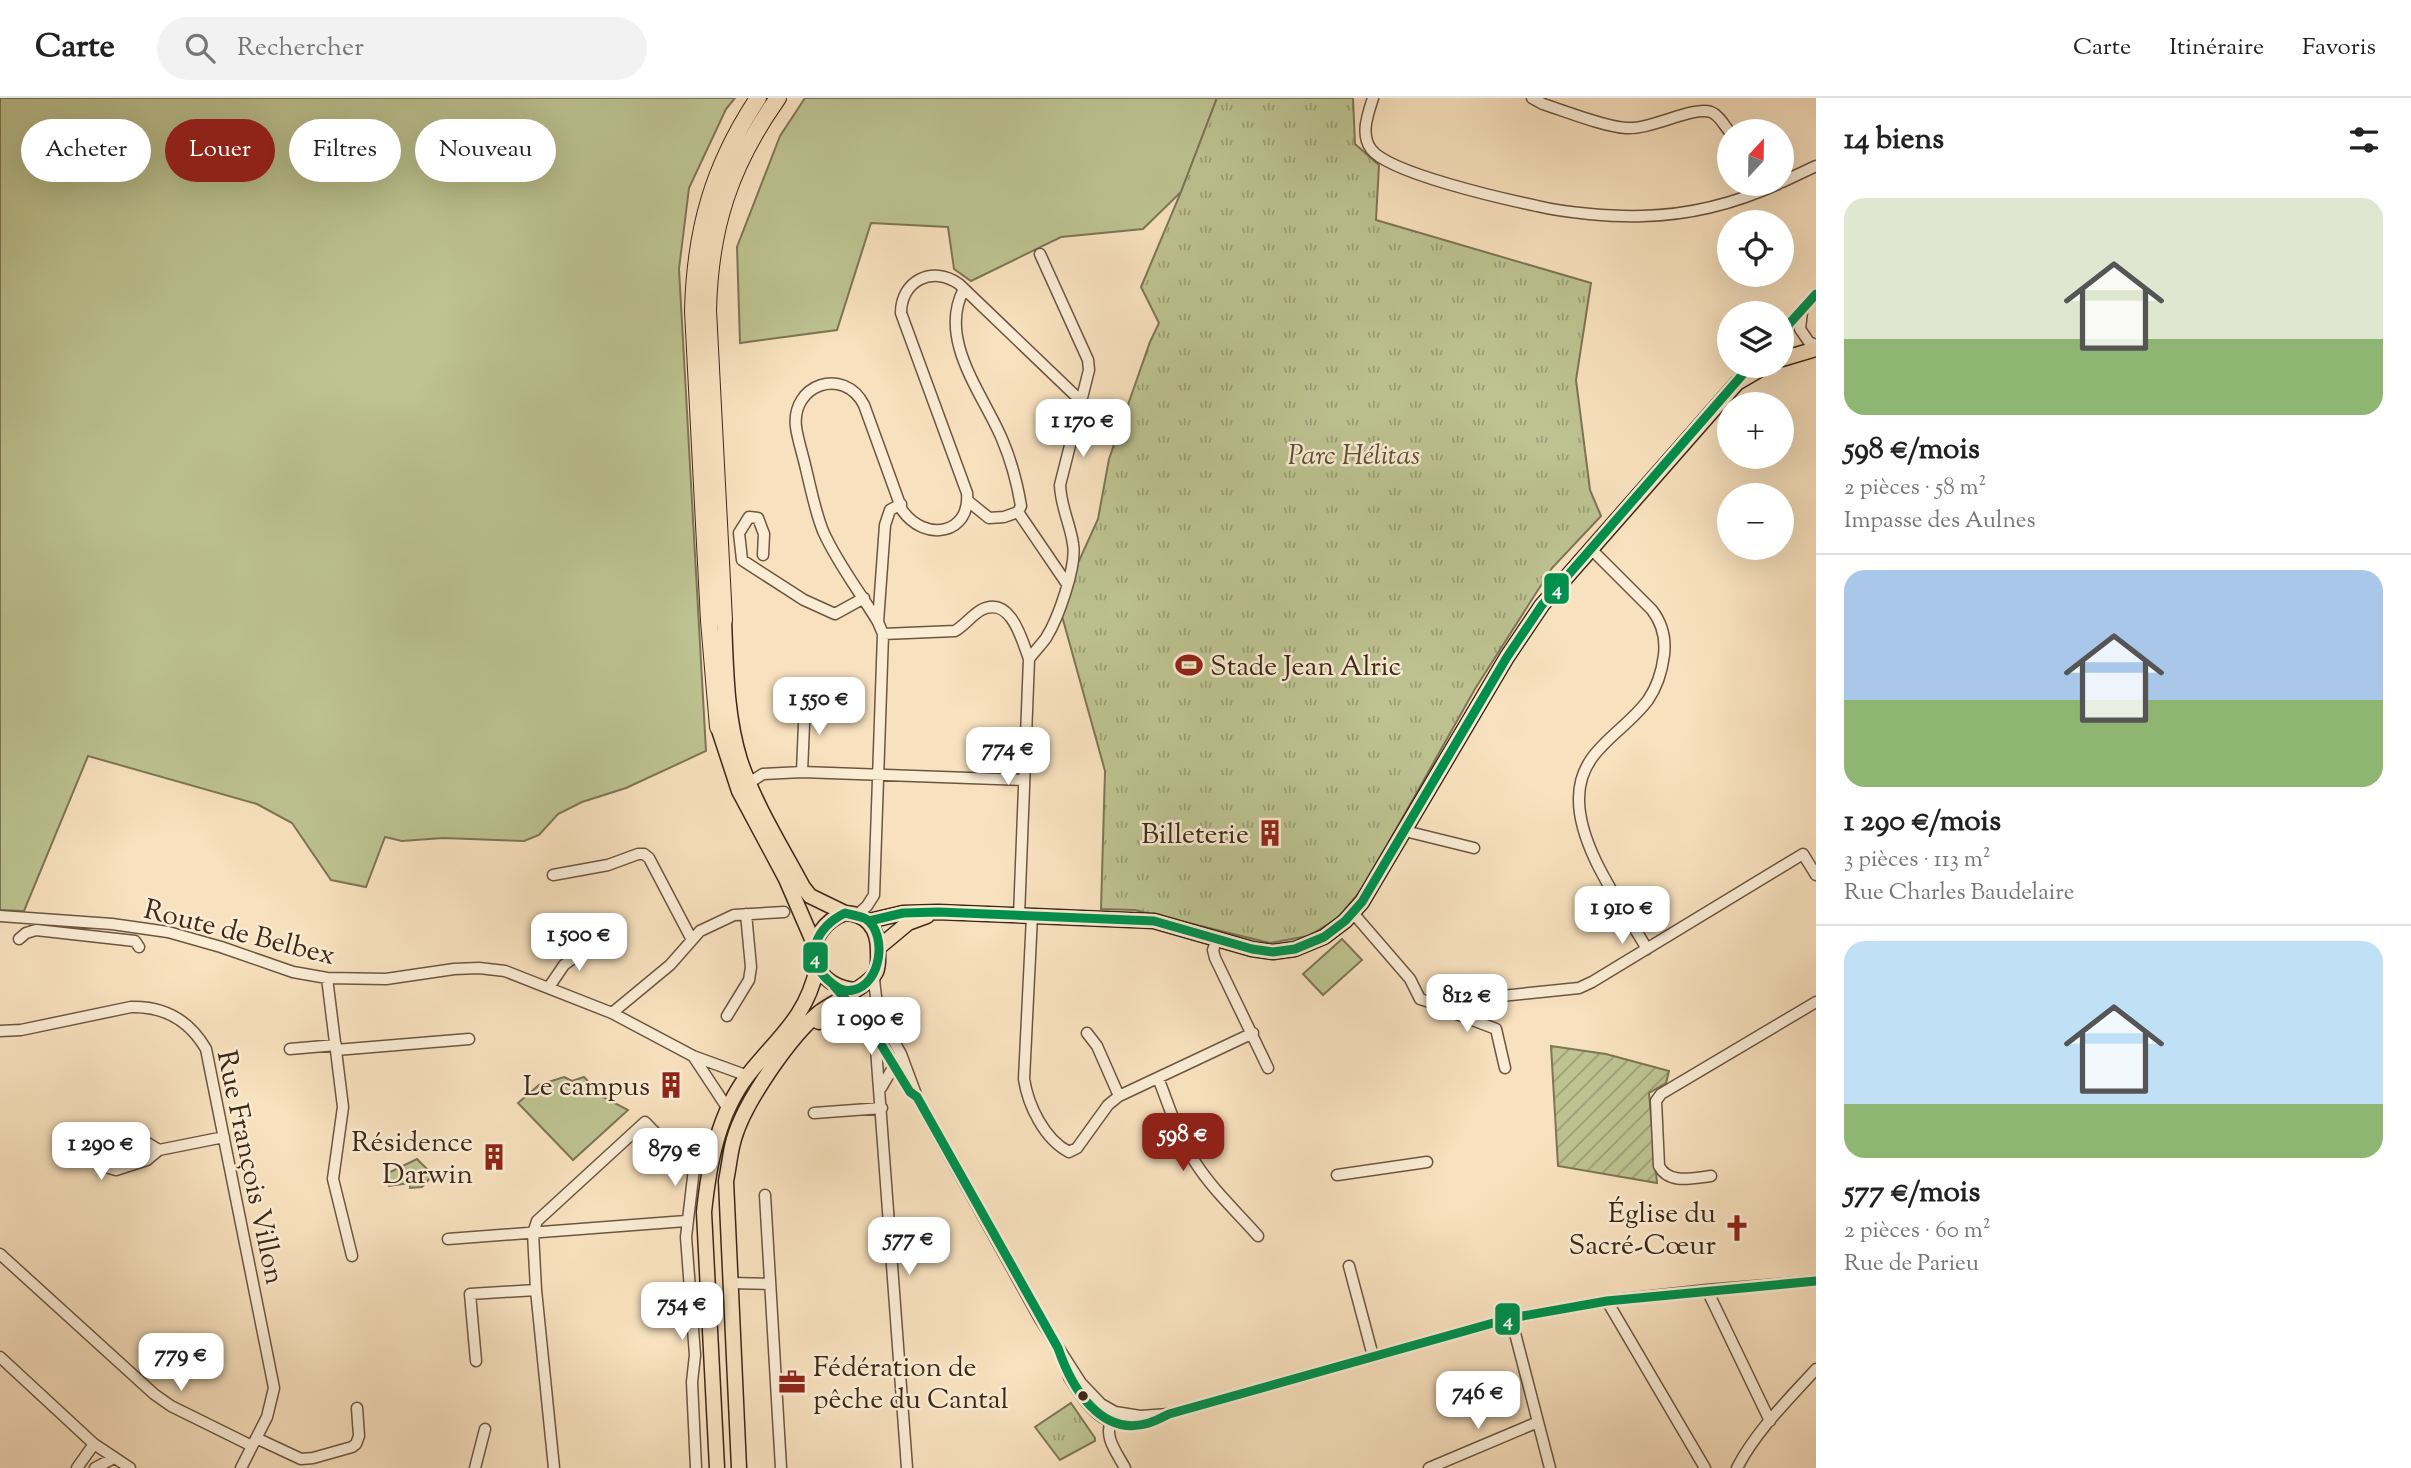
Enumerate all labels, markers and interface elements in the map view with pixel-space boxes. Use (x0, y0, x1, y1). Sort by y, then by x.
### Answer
search box (157, 17, 647, 80)
text: Carte (35, 24, 115, 72)
icon: search (181, 29, 219, 67)
text: Rechercher (237, 30, 364, 67)
text: Carte (2073, 31, 2131, 65)
text: Itinéraire (2169, 31, 2264, 65)
text: Favoris (2302, 31, 2376, 65)
chip: Acheter (21, 119, 151, 182)
chip: Louer (165, 119, 275, 182)
chip: Filtres (289, 119, 401, 182)
chip: Nouveau (415, 119, 556, 182)
north arrow (1717, 119, 1794, 196)
map controls (1717, 119, 1794, 560)
text: 14 biens (1844, 119, 1944, 162)
icon: filters (2345, 121, 2383, 159)
button: locate (1717, 210, 1794, 287)
icon: home (2051, 243, 2177, 369)
button: layers (1717, 301, 1794, 378)
button: + (1717, 392, 1794, 469)
pin: 1 170 € (1018, 400, 1148, 459)
text: 1 170 € (1052, 405, 1114, 438)
text: 598 €/mois (1844, 429, 1980, 472)
park label: Parc Hélitas (1288, 437, 1420, 477)
text: 2 pièces · 58 m² (1844, 472, 1986, 505)
button: − (1717, 483, 1794, 560)
text: Impasse des Aulnes (1844, 505, 2036, 538)
line badge: 4 (1543, 572, 1570, 605)
text: 4 (1551, 577, 1562, 604)
icon: home (2051, 615, 2177, 741)
place label: Stade Jean Alric (1210, 648, 1401, 688)
sports icon: Stade Jean Alric (1174, 650, 1204, 680)
pin: 1 550 € (754, 678, 884, 737)
text: 1 550 € (789, 683, 849, 716)
pin: 774 € (959, 728, 1057, 787)
text: 774 € (982, 733, 1034, 766)
text: 1 290 €/mois (1844, 801, 2001, 844)
place label: Billeterie (1141, 816, 1249, 856)
building icon: Billeterie (1255, 818, 1285, 848)
text: 3 pièces · 113 m² (1844, 844, 1990, 877)
text: Rue Charles Baudelaire (1844, 877, 2075, 910)
pin: 1 910 € (1557, 886, 1687, 946)
street label: Route de Belbex (139, 891, 339, 977)
text: 1 910 € (1591, 892, 1653, 925)
pin: 1 500 € (514, 914, 644, 973)
text: 1 500 € (547, 919, 611, 952)
line badge: 4 (802, 941, 829, 974)
text: 4 (809, 946, 820, 973)
pin: 812 € (1418, 974, 1516, 1034)
text: 812 € (1442, 980, 1492, 1013)
icon: home (2051, 986, 2177, 1112)
pin: 1 090 € (806, 998, 936, 1057)
text: 1 090 € (837, 1003, 905, 1036)
street label: Rue François Villon (205, 1047, 293, 1288)
place label: Le campus (523, 1068, 650, 1108)
building icon: Le campus (656, 1070, 686, 1100)
pin: 598 € (1134, 1114, 1232, 1173)
text: 598 € (1158, 1119, 1208, 1152)
pin: 1 290 € (36, 1122, 166, 1182)
place label: Résidence Darwin (351, 1124, 473, 1196)
text: 1 290 € (68, 1128, 134, 1161)
pin: 879 € (626, 1128, 724, 1188)
text: 879 € (649, 1134, 701, 1167)
building icon: Résidence Darwin (479, 1142, 509, 1172)
text: 577 €/mois (1844, 1172, 1980, 1215)
place label: Église du Sacré-Cœur (1569, 1195, 1716, 1267)
church icon: Église du Sacré-Cœur (1722, 1213, 1752, 1243)
text: 2 pièces · 60 m² (1844, 1215, 1991, 1248)
pin: 577 € (860, 1218, 958, 1277)
text: 577 € (884, 1223, 934, 1256)
text: Rue de Parieu (1844, 1248, 1979, 1281)
pin: 754 € (633, 1282, 731, 1342)
text: 754 € (657, 1288, 707, 1321)
line badge: 4 (1494, 1302, 1521, 1336)
text: 4 (1502, 1308, 1513, 1335)
pin: 779 € (132, 1334, 230, 1393)
text: 779 € (155, 1339, 207, 1372)
place label: Fédération de pêche du Cantal (813, 1349, 1009, 1421)
office icon: Fédération de pêche du Cantal (777, 1367, 807, 1397)
pin: 746 € (1429, 1372, 1527, 1431)
text: 746 € (1452, 1377, 1504, 1410)
unlabelled marker (1076, 1389, 1090, 1403)

